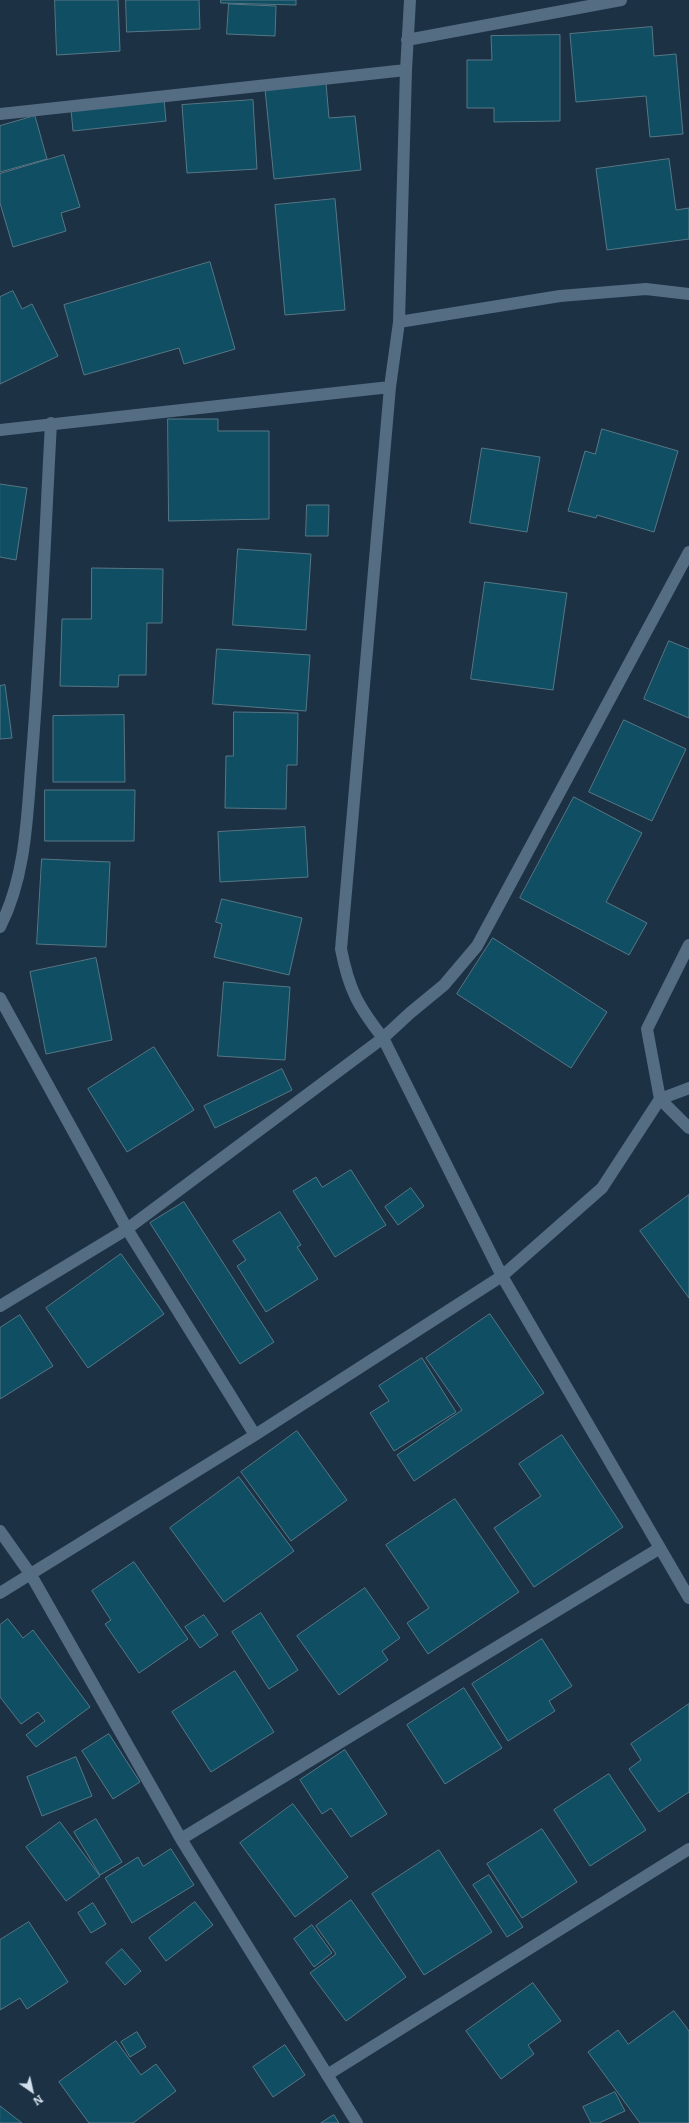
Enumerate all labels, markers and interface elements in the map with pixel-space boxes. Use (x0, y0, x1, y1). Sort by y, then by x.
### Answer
north arrow (12, 2071, 52, 2111)
text: N (30, 2092, 47, 2110)

